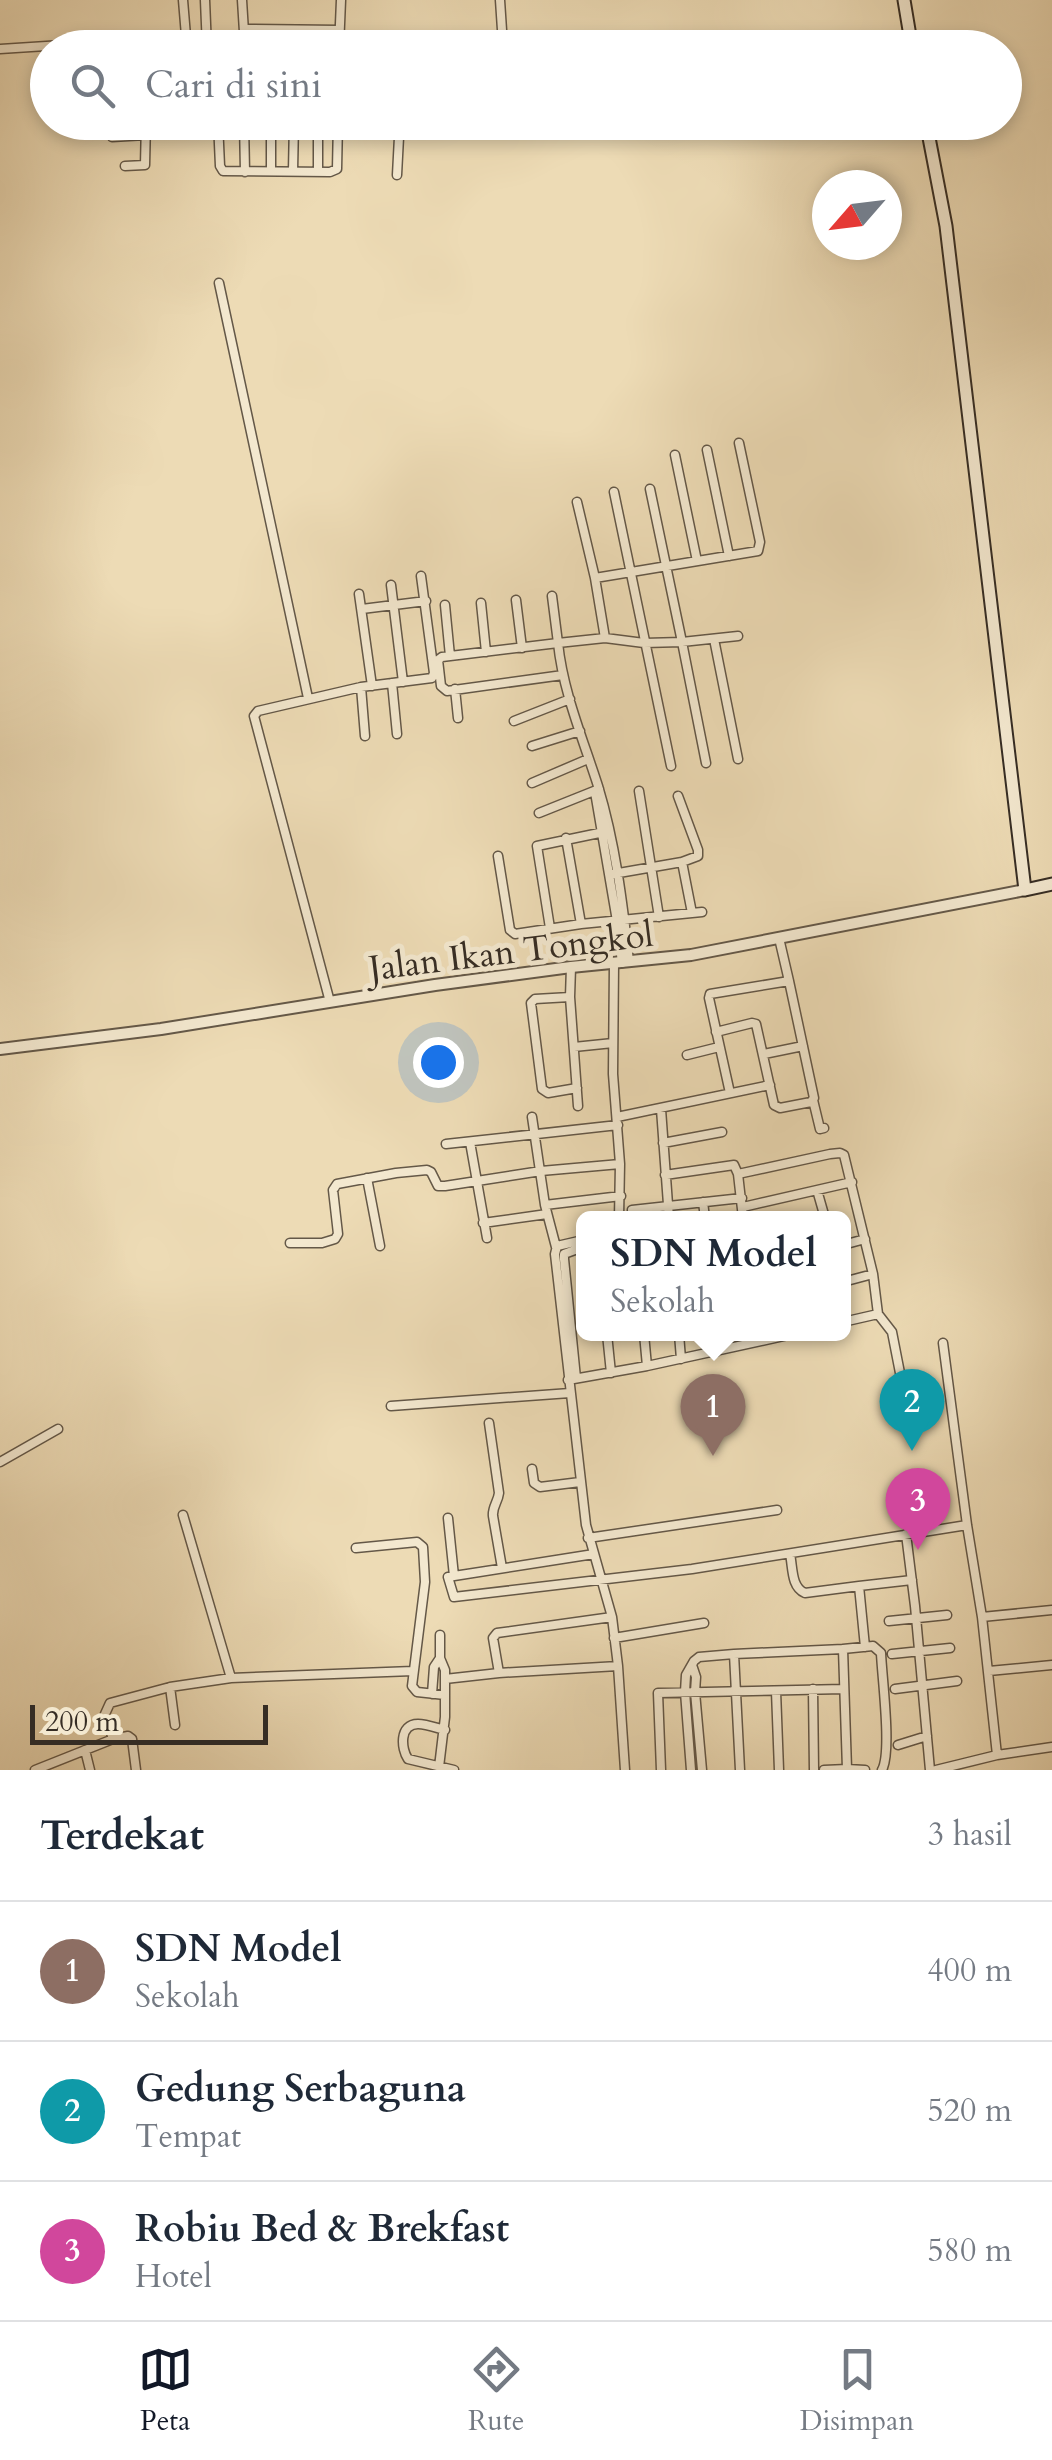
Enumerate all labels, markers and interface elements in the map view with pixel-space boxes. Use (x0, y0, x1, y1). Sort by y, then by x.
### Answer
search box (30, 30, 1022, 140)
icon: search (65, 58, 120, 113)
text: Cari di sini (145, 59, 322, 111)
north arrow (812, 170, 902, 260)
street label: Jalan Ikan Tongkol (361, 911, 656, 994)
your location (413, 1037, 464, 1088)
popup (576, 1211, 851, 1341)
text: SDN Model (610, 1228, 817, 1280)
text: Sekolah (610, 1280, 715, 1324)
pin: 2 (880, 1368, 944, 1451)
pin: 1 (680, 1374, 746, 1456)
pin: 3 (886, 1468, 950, 1550)
scale bar (30, 1700, 268, 1744)
text: 200 m (45, 1703, 119, 1741)
text: Terdekat (40, 1807, 204, 1864)
text: 3 hasil (928, 1813, 1012, 1857)
text: SDN Model (135, 1923, 342, 1975)
text: 1 (64, 1949, 81, 1993)
text: 400 m (927, 1949, 1012, 1993)
text: Sekolah (135, 1975, 240, 2019)
text: Gedung Serbaguna (135, 2063, 466, 2115)
text: 2 (64, 2089, 81, 2133)
text: 520 m (927, 2089, 1012, 2133)
text: Tempat (135, 2115, 241, 2159)
text: Robiu Bed & Brekfast (135, 2203, 509, 2255)
text: 3 (64, 2229, 81, 2273)
text: 580 m (927, 2229, 1012, 2273)
text: Hotel (135, 2255, 212, 2299)
tab: Peta (138, 2342, 193, 2440)
tab: Rute (468, 2342, 524, 2440)
tab: Disimpan (800, 2342, 914, 2440)

